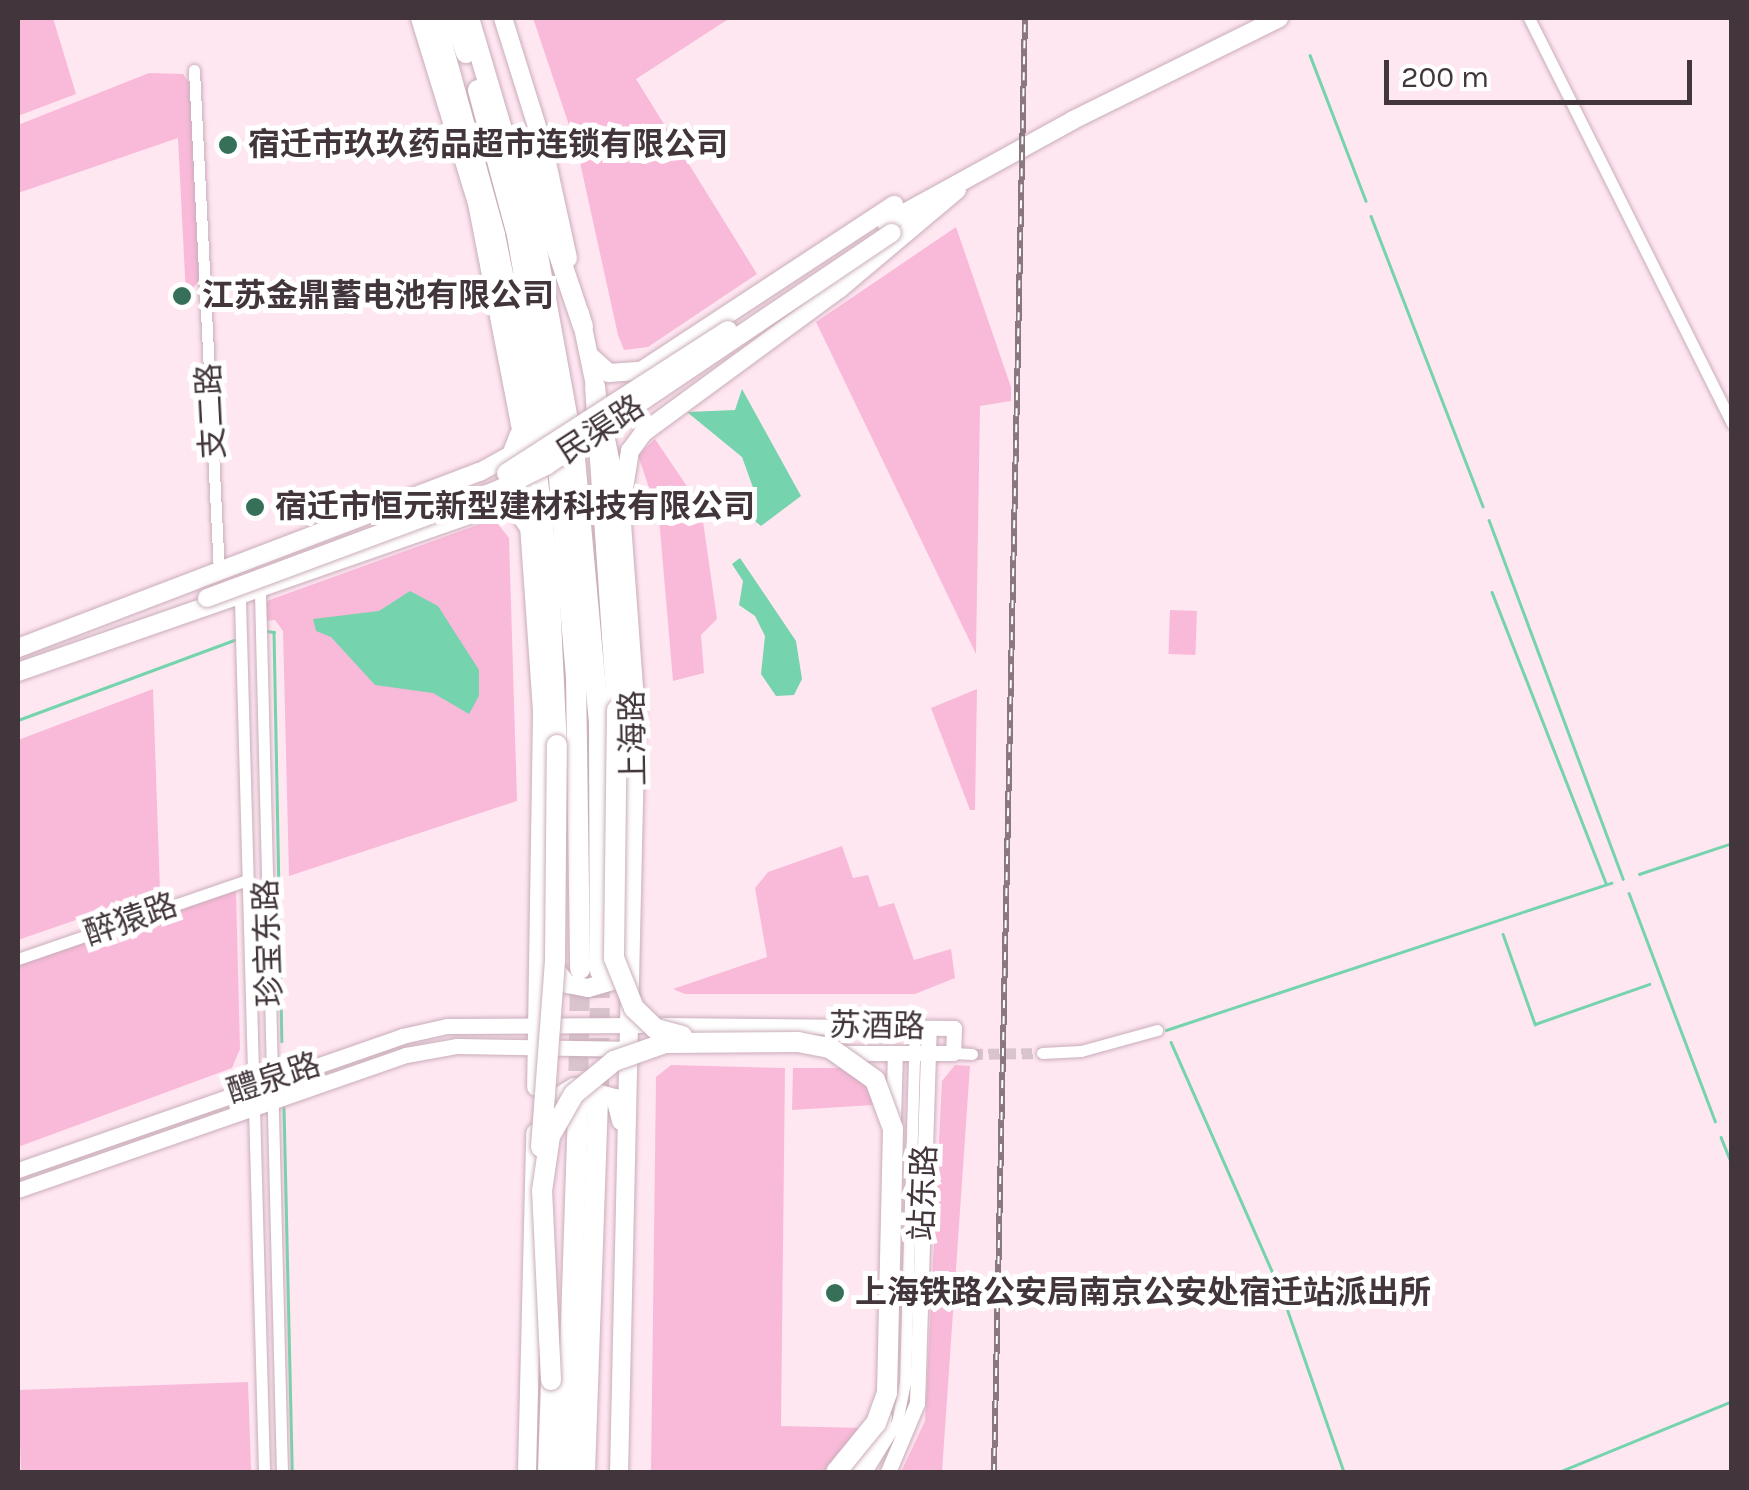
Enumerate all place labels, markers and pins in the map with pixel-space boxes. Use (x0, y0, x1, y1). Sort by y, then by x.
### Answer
place label: 宿迁市玖玖药品超市连锁有限公司 (248, 126, 728, 164)
marker: 宿迁市玖玖药品超市连锁有限公司 (217, 134, 239, 156)
place label: 江苏金鼎蓄电池有限公司 (202, 277, 554, 315)
marker: 江苏金鼎蓄电池有限公司 (171, 285, 193, 307)
place label: 宿迁市恒元新型建材科技有限公司 (275, 488, 755, 526)
marker: 宿迁市恒元新型建材科技有限公司 (244, 496, 266, 518)
place label: 上海铁路公安局南京公安处宿迁站派出所 (855, 1274, 1431, 1312)
marker: 上海铁路公安局南京公安处宿迁站派出所 (824, 1282, 846, 1304)

